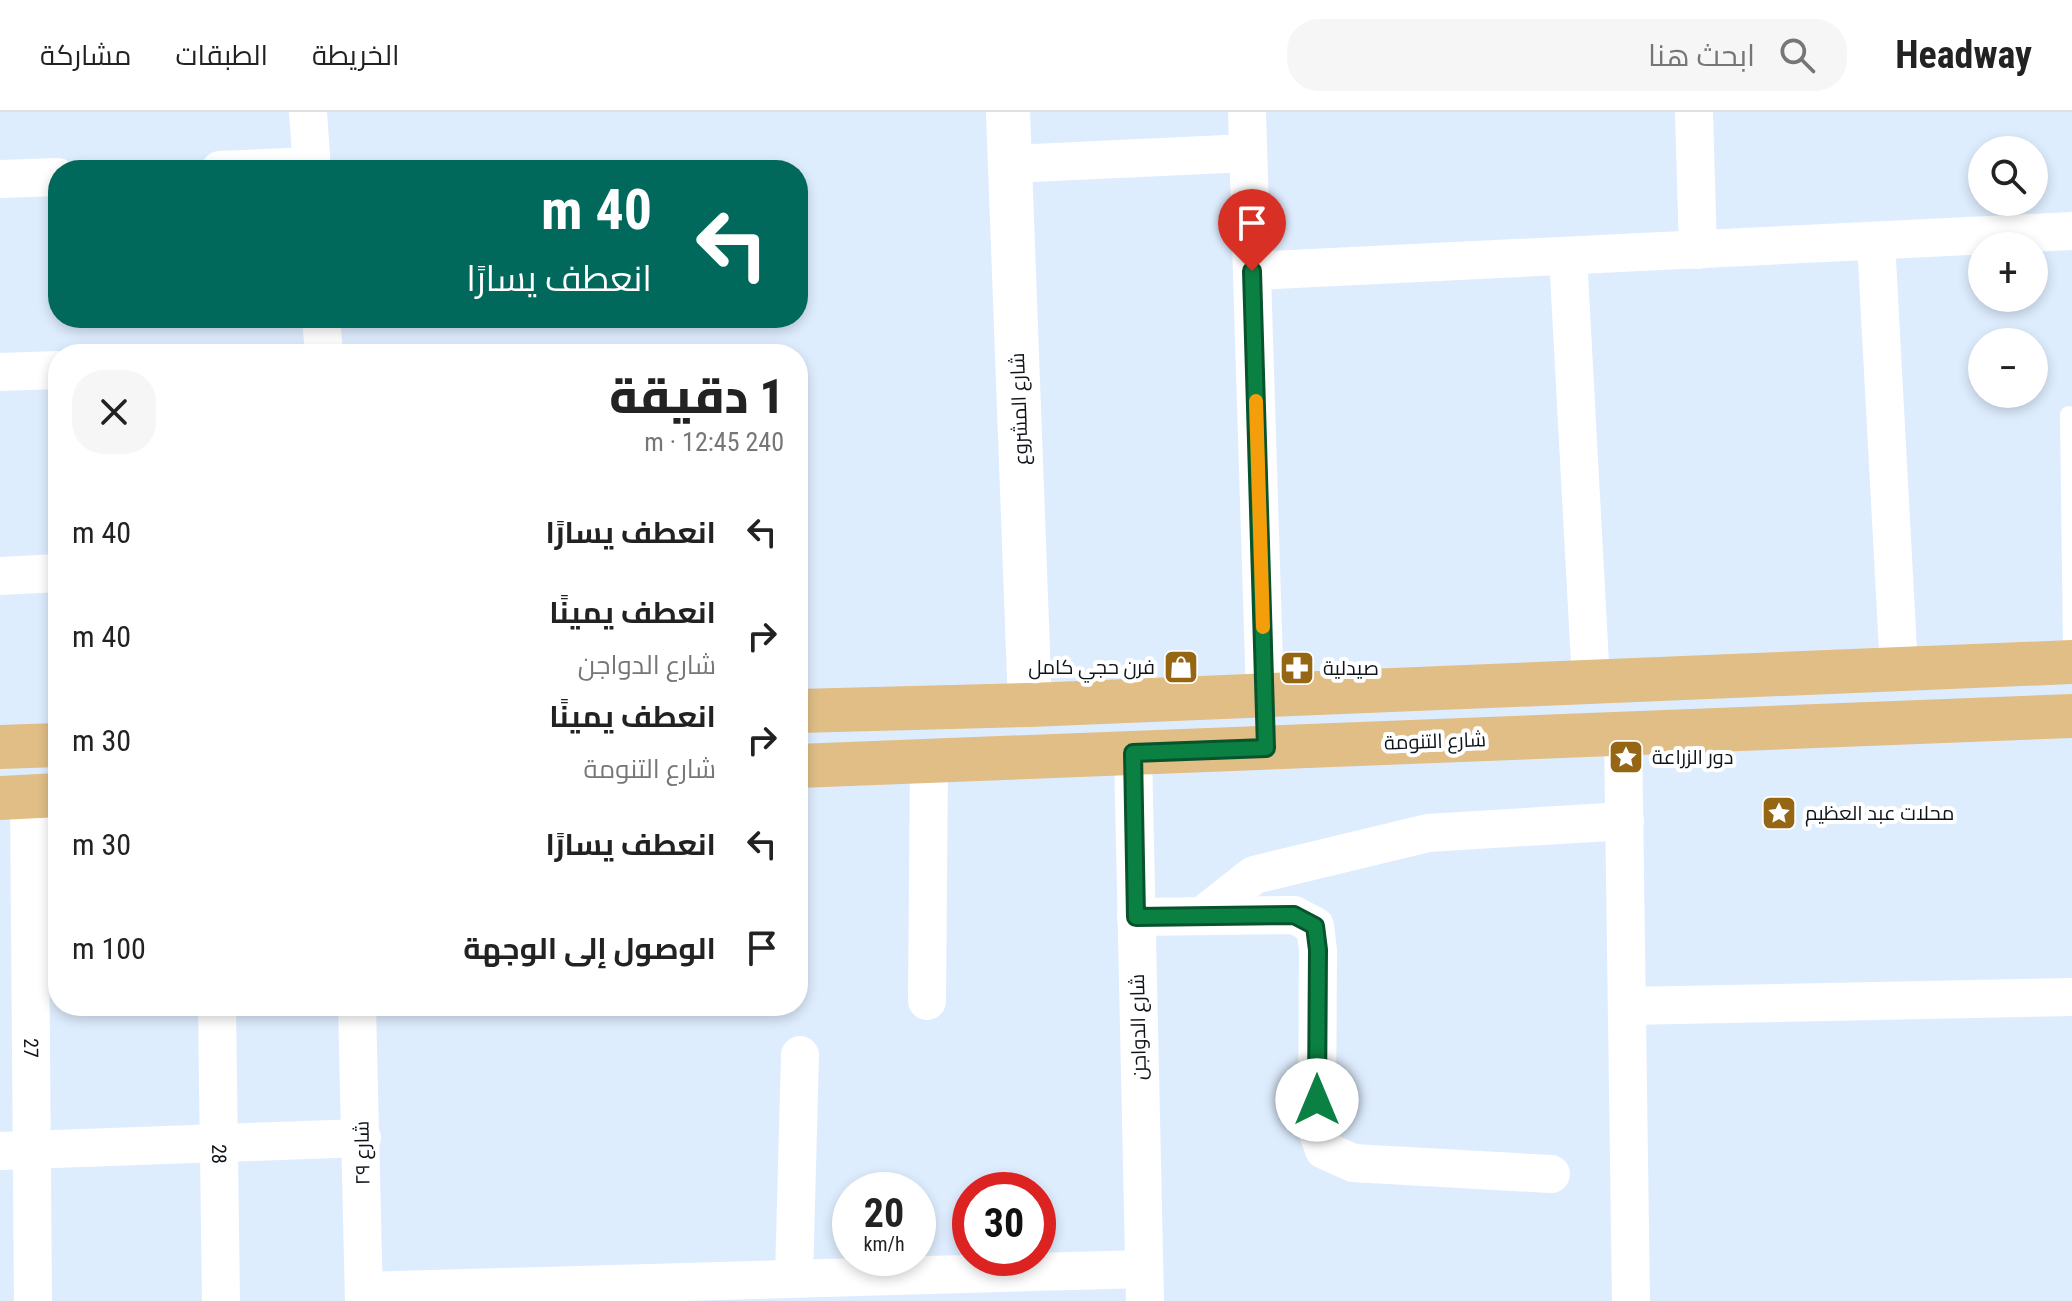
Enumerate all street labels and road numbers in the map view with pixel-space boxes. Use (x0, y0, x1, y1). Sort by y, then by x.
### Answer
street label: شارع المشروع (1005, 352, 1035, 466)
street label: شارع التنومة (1384, 727, 1486, 757)
street label: شارع الدواجن (1125, 974, 1153, 1080)
street label: 27 (19, 1038, 43, 1058)
street label: شارع ٢٩ (349, 1121, 377, 1185)
street label: 28 (207, 1144, 231, 1164)

